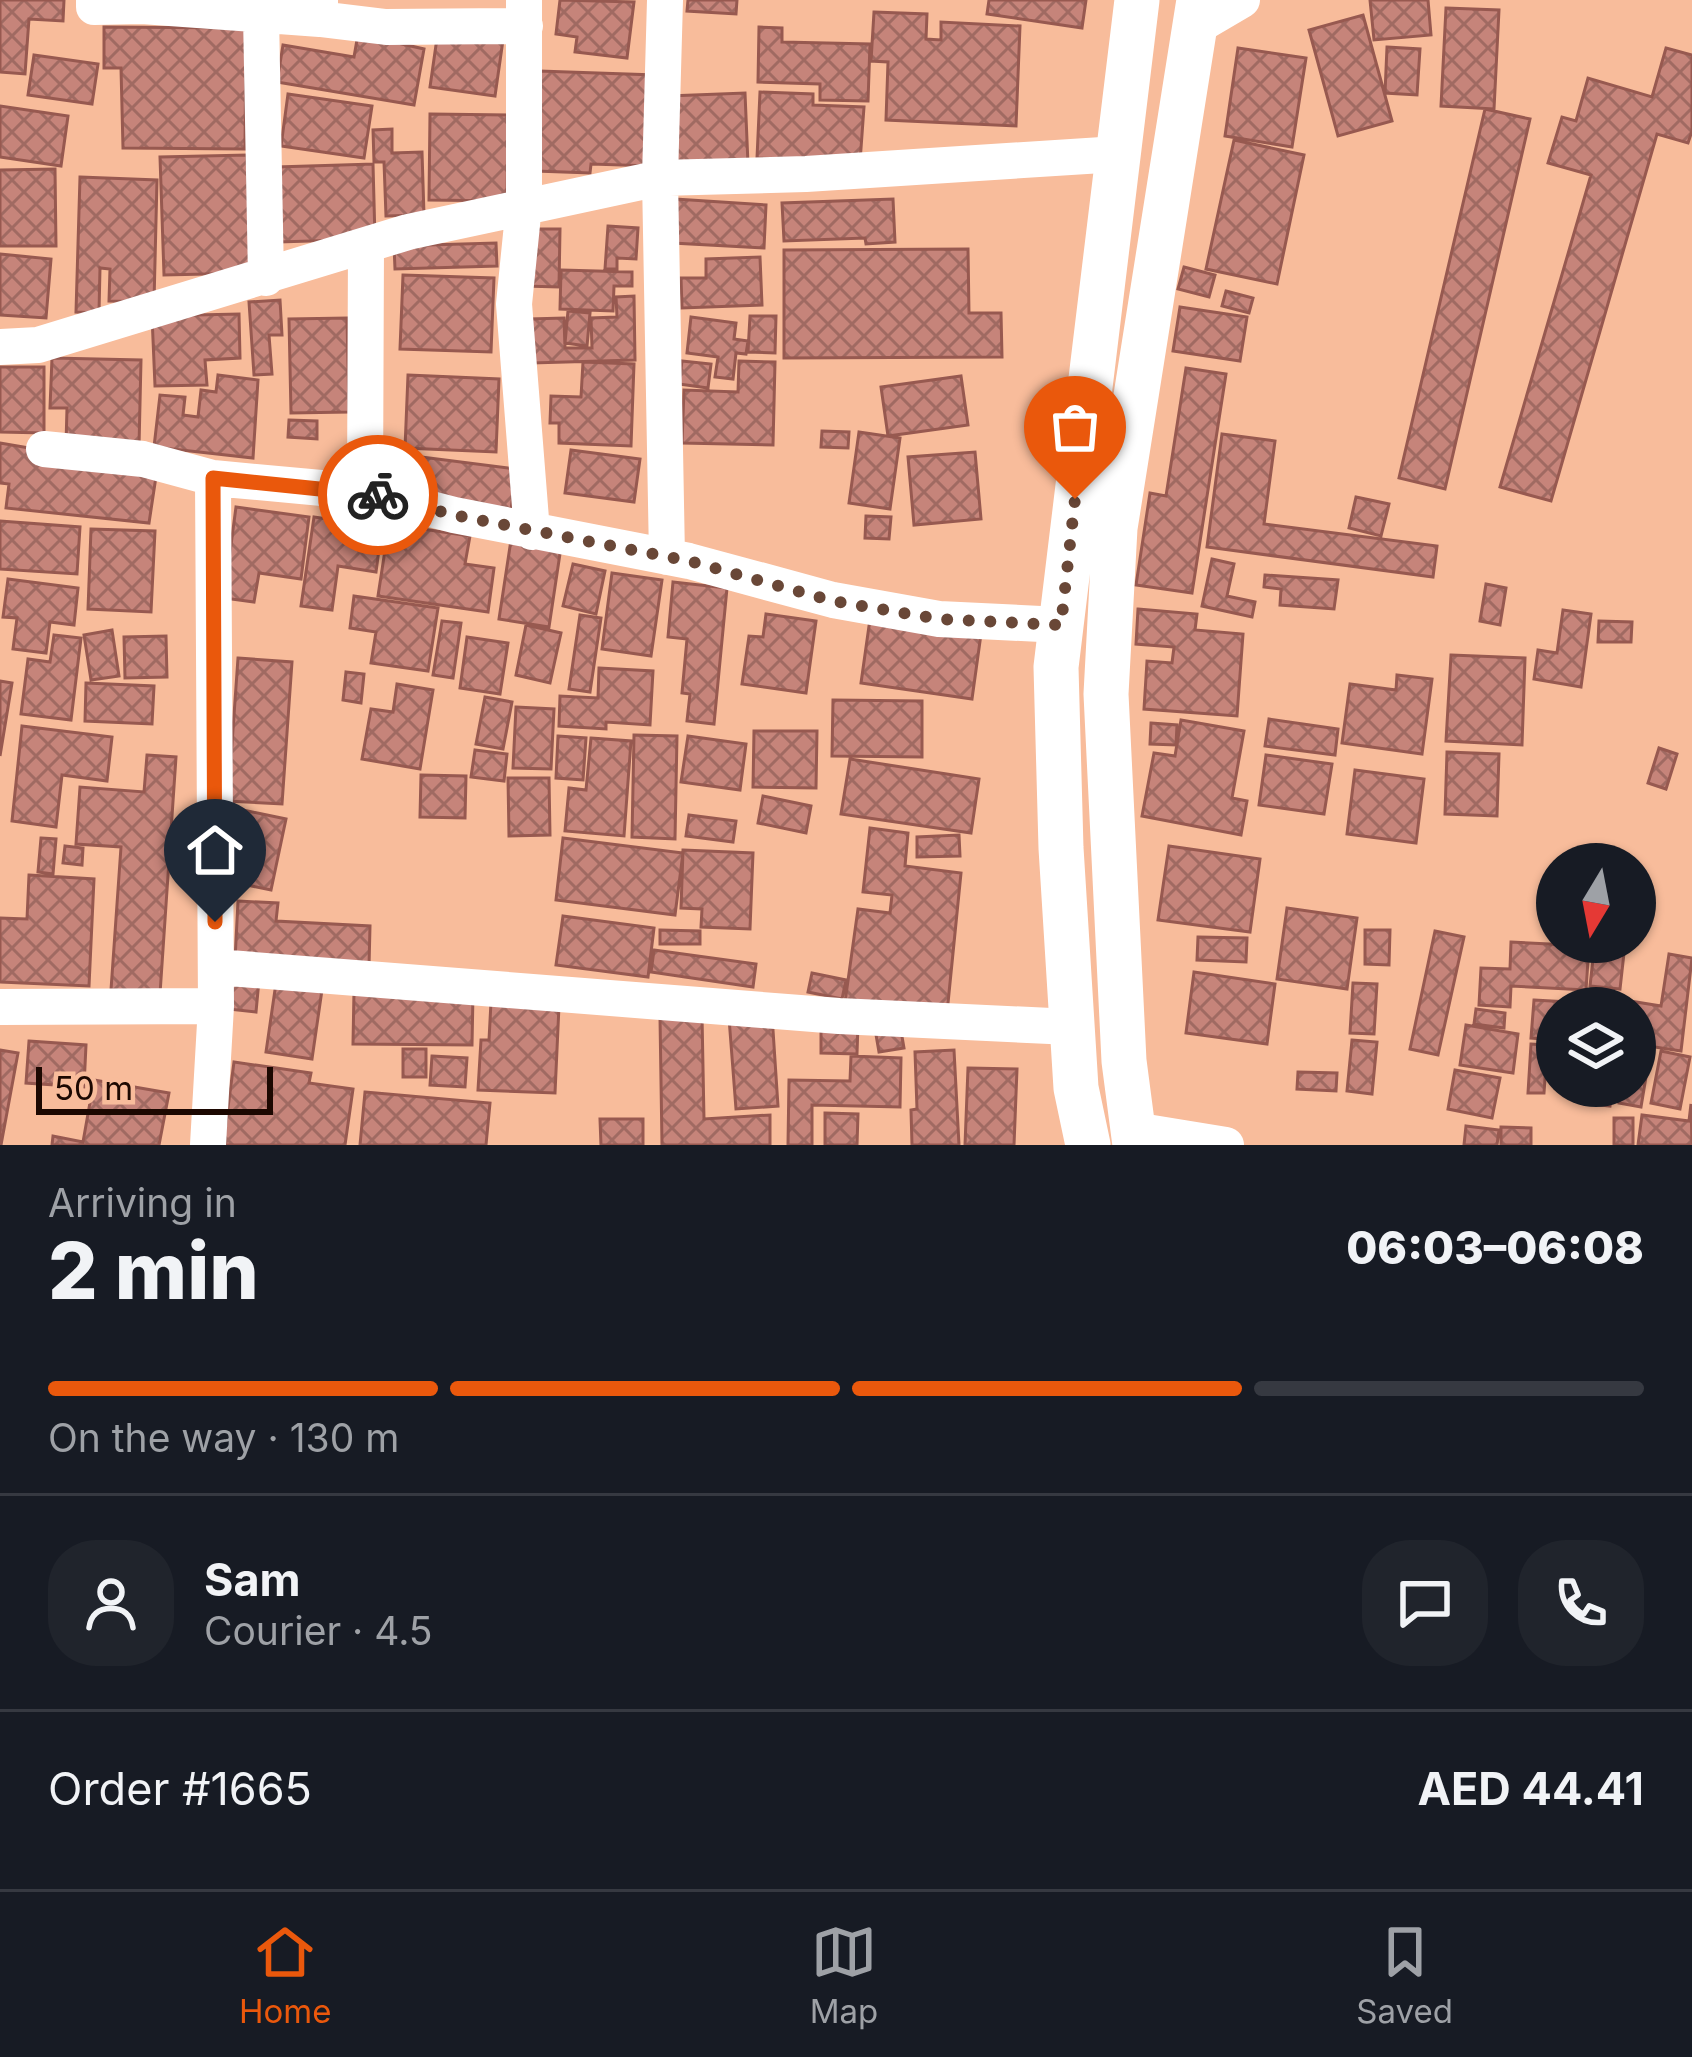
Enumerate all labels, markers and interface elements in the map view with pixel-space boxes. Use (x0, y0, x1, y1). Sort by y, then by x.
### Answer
pin (1024, 376, 1126, 499)
icon: bag (1042, 394, 1108, 460)
courier (318, 435, 438, 555)
icon: bike (345, 462, 411, 528)
pin (164, 799, 266, 922)
icon: home (182, 817, 248, 883)
north arrow (1536, 843, 1656, 963)
map controls (1536, 843, 1656, 1107)
button: layers (1536, 987, 1656, 1107)
scale bar (36, 1061, 273, 1114)
text: 50 m (54, 1068, 133, 1108)
text: Arriving in (48, 1179, 237, 1226)
text: 06:03–06:08 (1346, 1220, 1644, 1275)
text: 2 min (48, 1223, 259, 1318)
text: On the way · 130 m (48, 1414, 399, 1461)
button: person (48, 1540, 174, 1666)
button: chat (1362, 1540, 1488, 1666)
button: phone (1518, 1540, 1644, 1666)
text: Sam (204, 1552, 301, 1607)
text: Courier · 4.5 (204, 1607, 433, 1654)
text: Order #1665 (48, 1761, 312, 1816)
text: AED 44.41 (1417, 1761, 1644, 1816)
tab: Home (239, 1919, 332, 2031)
tab: Map (810, 1919, 878, 2031)
tab: Saved (1356, 1919, 1453, 2031)

